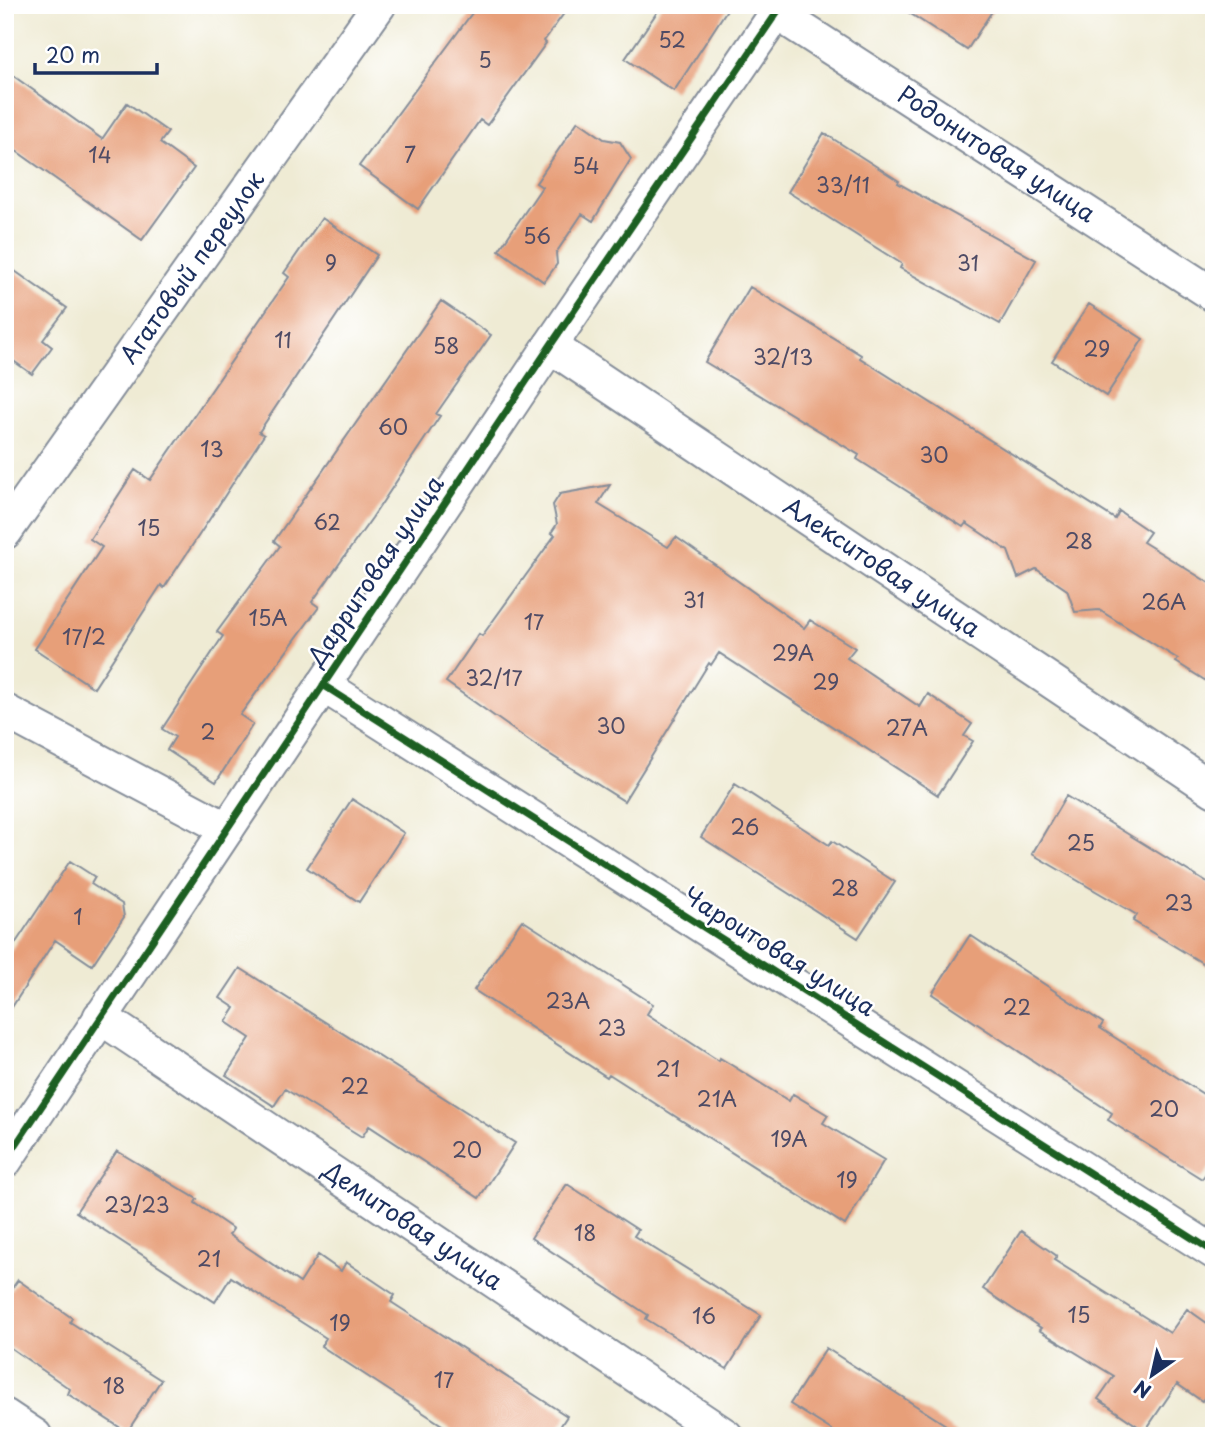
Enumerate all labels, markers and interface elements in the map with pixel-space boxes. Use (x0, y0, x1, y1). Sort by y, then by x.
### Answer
house number: 52 (658, 23, 686, 55)
scale bar (35, 32, 158, 76)
text: 20 m (46, 38, 100, 70)
house number: 5 (478, 43, 492, 75)
street label: Родонитовая улица (891, 76, 1103, 230)
house number: 14 (88, 138, 112, 170)
house number: 7 (404, 138, 416, 170)
house number: 54 (572, 149, 600, 181)
street label: Агатовый переулок (110, 162, 272, 370)
house number: 33/11 (816, 168, 870, 200)
house number: 56 (523, 219, 551, 251)
house number: 9 (325, 246, 337, 278)
house number: 31 (957, 246, 979, 278)
house number: 11 (274, 323, 292, 355)
house number: 58 (433, 329, 459, 361)
house number: 29 (1084, 332, 1110, 364)
house number: 32/13 (753, 340, 813, 372)
house number: 60 (378, 410, 408, 442)
house number: 13 (200, 432, 224, 464)
house number: 30 (919, 438, 949, 470)
street label: Дарритовая улица (296, 467, 452, 673)
street label: Алекситовая улица (777, 487, 988, 645)
house number: 62 (313, 505, 341, 537)
house number: 15 (138, 511, 160, 543)
house number: 28 (1065, 524, 1093, 556)
house number: 31 (683, 583, 705, 615)
house number: 26А (1142, 585, 1186, 617)
house number: 15А (248, 601, 288, 633)
house number: 17 (524, 605, 544, 637)
house number: 17/2 (62, 620, 106, 652)
house number: 29А (772, 636, 814, 668)
house number: 32/17 (465, 661, 523, 693)
house number: 29 (813, 665, 839, 697)
house number: 30 (596, 709, 626, 741)
house number: 27А (886, 711, 928, 743)
house number: 2 (201, 715, 215, 747)
house number: 26 (731, 810, 759, 842)
house number: 25 (1067, 826, 1095, 858)
house number: 28 (831, 871, 859, 903)
street label: Чароитовая улица (677, 877, 883, 1024)
house number: 23 (1165, 886, 1193, 918)
house number: 1 (73, 900, 83, 932)
house number: 23А (546, 984, 590, 1016)
house number: 22 (1003, 990, 1031, 1022)
house number: 23 (598, 1011, 626, 1043)
house number: 21 (656, 1052, 680, 1084)
house number: 22 (341, 1069, 369, 1101)
house number: 21А (697, 1082, 737, 1114)
house number: 20 (1149, 1092, 1179, 1124)
house number: 19А (770, 1122, 808, 1154)
house number: 20 (452, 1133, 482, 1165)
street label: Демитовая улица (316, 1151, 511, 1298)
house number: 19 (836, 1163, 858, 1195)
house number: 23/23 (104, 1188, 170, 1220)
house number: 18 (574, 1216, 596, 1248)
house number: 21 (197, 1242, 221, 1274)
house number: 15 (1068, 1298, 1090, 1330)
house number: 16 (692, 1299, 716, 1331)
house number: 19 (329, 1306, 351, 1338)
north arrow (1118, 1340, 1188, 1410)
house number: 17 (434, 1363, 454, 1395)
house number: 18 (103, 1369, 125, 1401)
text: N (1128, 1374, 1156, 1406)

